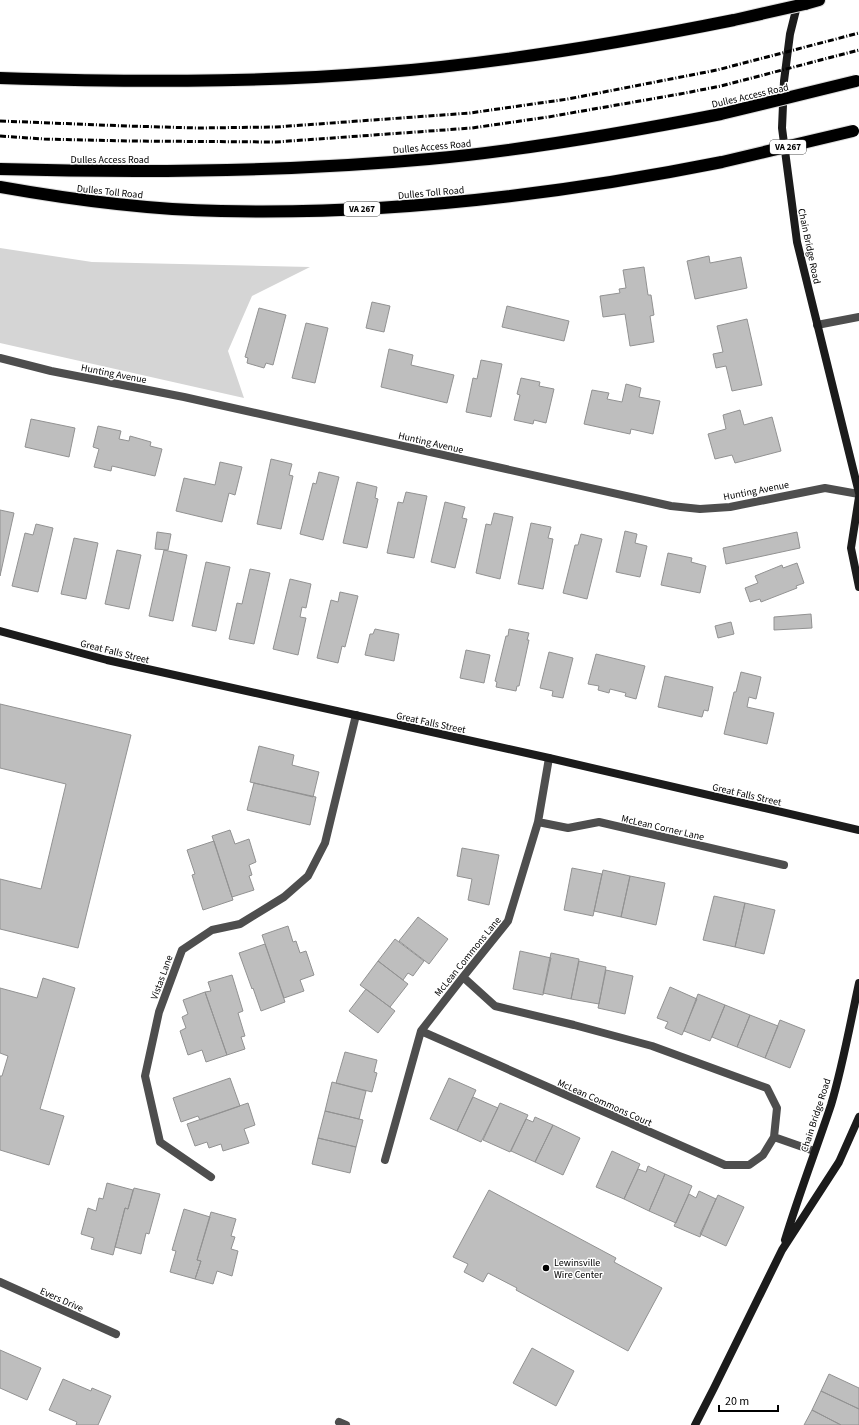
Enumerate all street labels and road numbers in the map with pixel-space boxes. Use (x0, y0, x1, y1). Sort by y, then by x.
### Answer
street label: Dulles Access Road (710, 80, 790, 112)
street label: Dulles Access Road (392, 137, 472, 157)
road number: VA 267 (770, 140, 806, 154)
street label: Dulles Access Road (71, 153, 149, 167)
street label: Dulles Toll Road (76, 182, 144, 202)
street label: Dulles Toll Road (397, 183, 465, 203)
road number: VA 267 (344, 202, 380, 216)
street label: Chain Bridge Road (794, 207, 824, 285)
street label: Hunting Avenue (80, 361, 148, 387)
street label: Hunting Avenue (397, 429, 465, 457)
street label: Hunting Avenue (722, 478, 790, 504)
street label: Great Falls Street (79, 637, 151, 667)
street label: Great Falls Street (395, 709, 467, 737)
street label: Great Falls Street (711, 780, 783, 810)
street label: McLean Corner Lane (620, 812, 706, 844)
street label: McLean Commons Lane (431, 914, 504, 1000)
street label: Vistas Lane (147, 953, 176, 1002)
street label: McLean Commons Court (555, 1076, 655, 1130)
street label: Chain Bridge Road (797, 1077, 834, 1154)
street label: Evers Drive (38, 1284, 86, 1316)

